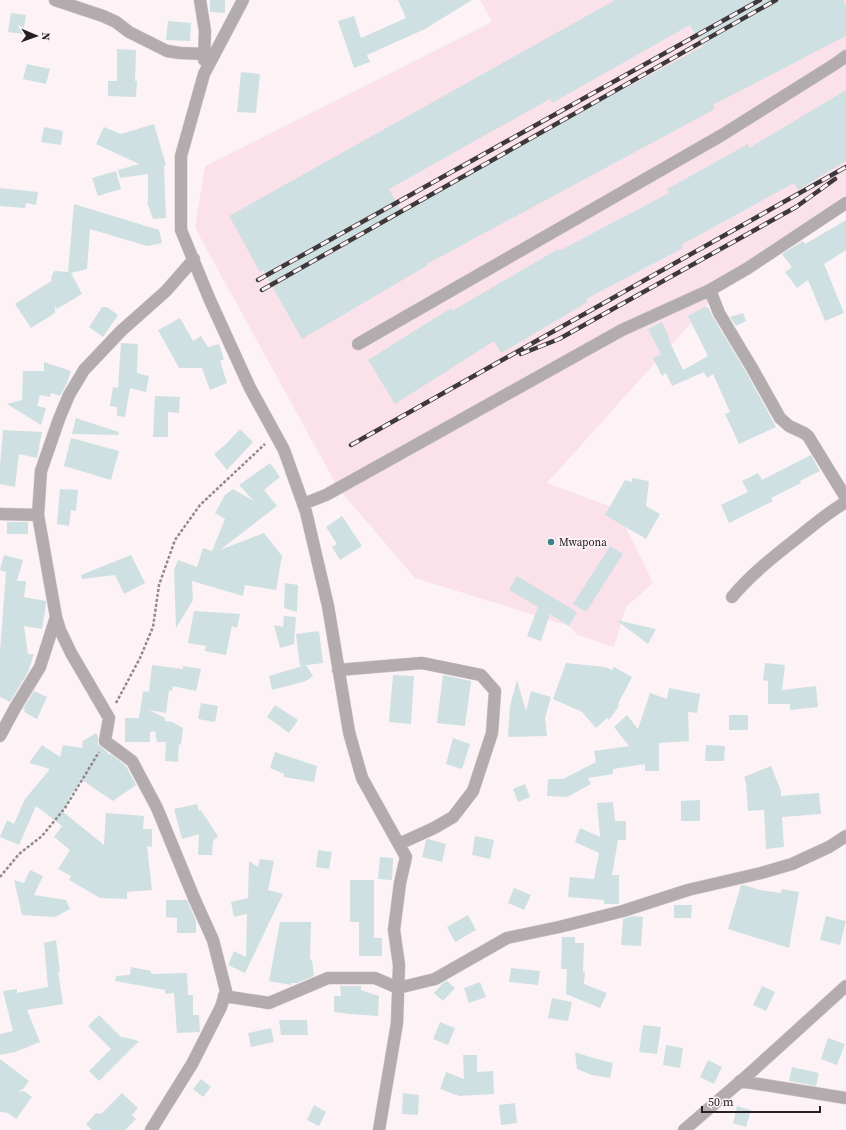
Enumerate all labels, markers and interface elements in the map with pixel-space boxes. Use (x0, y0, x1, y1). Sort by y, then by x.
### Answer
north arrow (16, 16, 56, 56)
text: N (38, 32, 53, 41)
place label: Mwapona (559, 535, 607, 550)
marker: Mwapona (546, 537, 556, 547)
scale bar (702, 1088, 820, 1114)
text: 50 m (708, 1094, 734, 1110)

